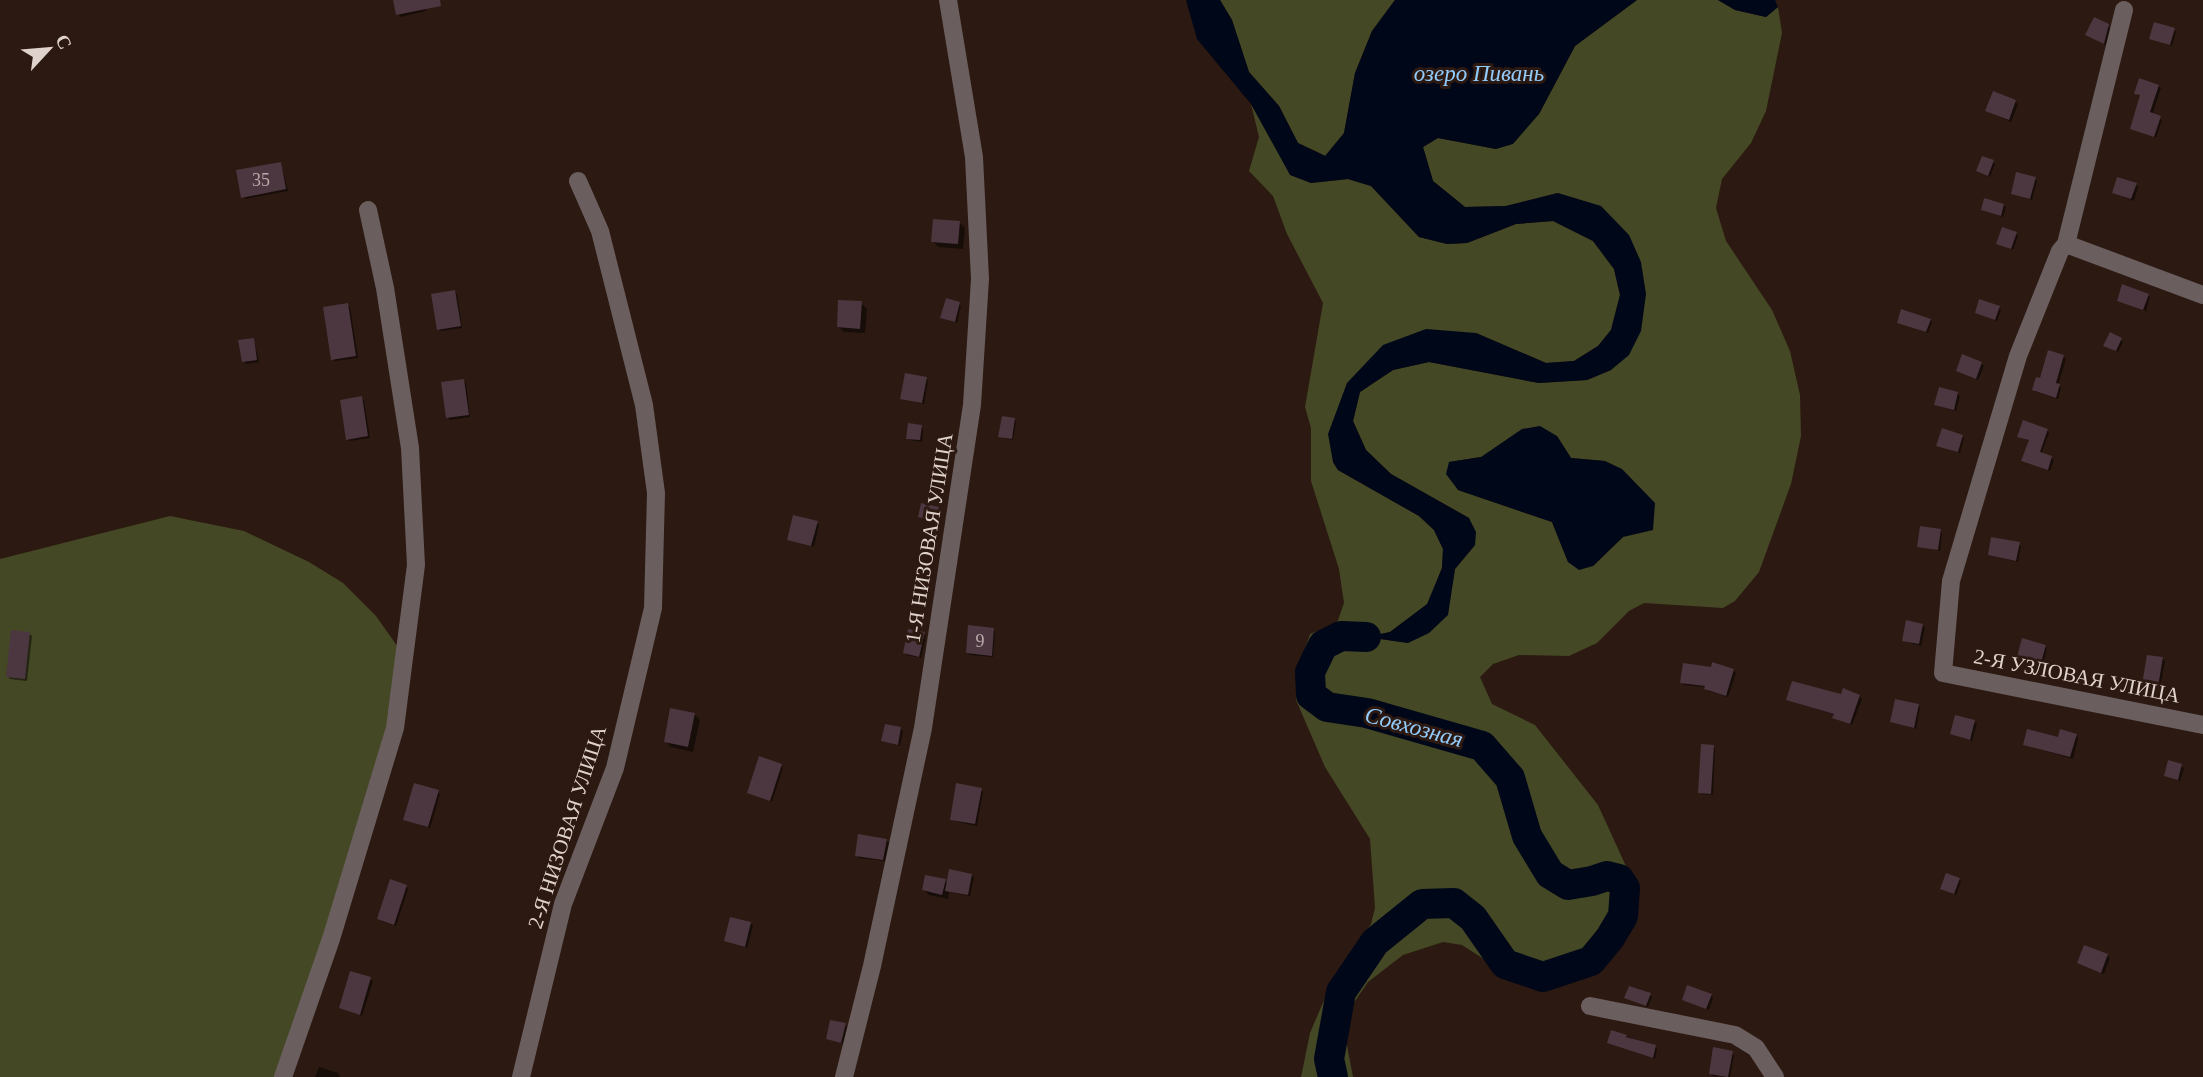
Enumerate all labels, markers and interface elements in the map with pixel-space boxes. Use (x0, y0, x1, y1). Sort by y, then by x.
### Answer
north arrow (14, 14, 84, 84)
text: С (51, 31, 76, 53)
water label: озеро Пивань (1414, 61, 1544, 86)
house number: 35 (252, 170, 270, 190)
street label: 1-Я НИЗОВАЯ УЛИЦА (901, 431, 958, 645)
house number: 9 (976, 631, 985, 651)
street label: 2-Я УЗЛОВАЯ УЛИЦА (1972, 644, 2183, 708)
water label: Совхозная (1362, 702, 1466, 752)
street label: 2-Я НИЗОВАЯ УЛИЦА (523, 722, 611, 932)

